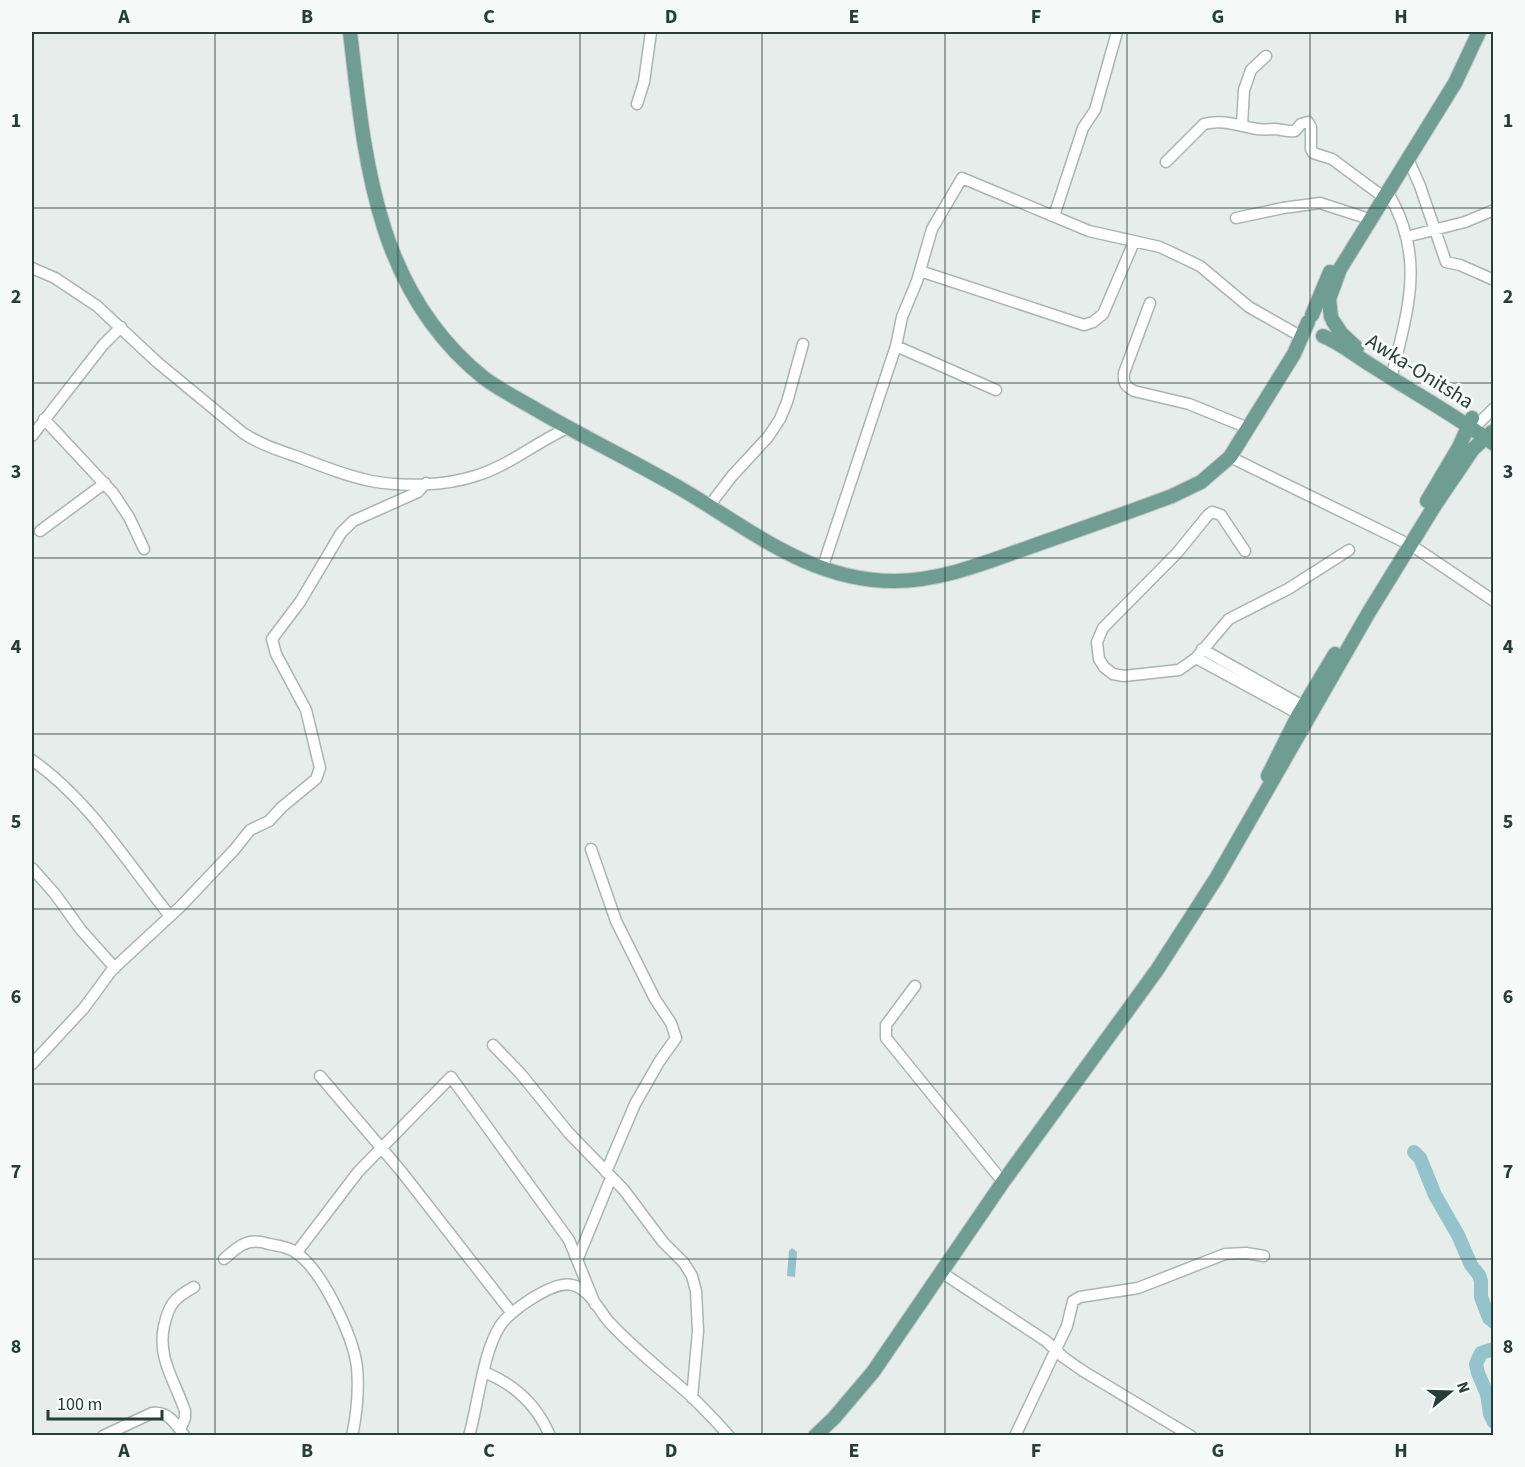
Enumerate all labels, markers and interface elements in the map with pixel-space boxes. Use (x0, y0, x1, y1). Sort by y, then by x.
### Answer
text: A (117, 3, 130, 31)
text: B (301, 3, 313, 31)
text: C (483, 3, 495, 31)
text: D (665, 3, 677, 31)
text: E (849, 3, 859, 31)
text: F (1031, 3, 1041, 31)
text: G (1212, 3, 1224, 31)
text: H (1394, 3, 1408, 31)
text: 1 (11, 107, 21, 135)
text: 1 (1503, 107, 1513, 135)
text: 2 (11, 283, 21, 311)
text: 2 (1503, 283, 1513, 311)
street label: Awka-Onitsha (1360, 326, 1480, 416)
text: 3 (11, 458, 21, 486)
text: 3 (1503, 458, 1513, 486)
text: 4 (11, 633, 22, 661)
text: 4 (1503, 633, 1514, 661)
text: 5 (11, 808, 21, 836)
text: 5 (1503, 808, 1513, 836)
text: 6 (11, 983, 21, 1011)
text: 6 (1503, 983, 1513, 1011)
text: 7 (11, 1158, 21, 1186)
text: 7 (1503, 1158, 1513, 1186)
text: 8 (11, 1333, 21, 1361)
text: 8 (1503, 1333, 1513, 1361)
north arrow (1420, 1362, 1480, 1422)
text: N (1451, 1379, 1475, 1396)
scale bar (48, 1383, 162, 1421)
text: 100 m (57, 1392, 102, 1417)
text: A (117, 1437, 130, 1465)
text: B (301, 1437, 313, 1465)
text: C (483, 1437, 495, 1465)
text: D (665, 1437, 677, 1465)
text: E (849, 1437, 859, 1465)
text: F (1031, 1437, 1041, 1465)
text: G (1212, 1437, 1224, 1465)
text: H (1394, 1437, 1408, 1465)

